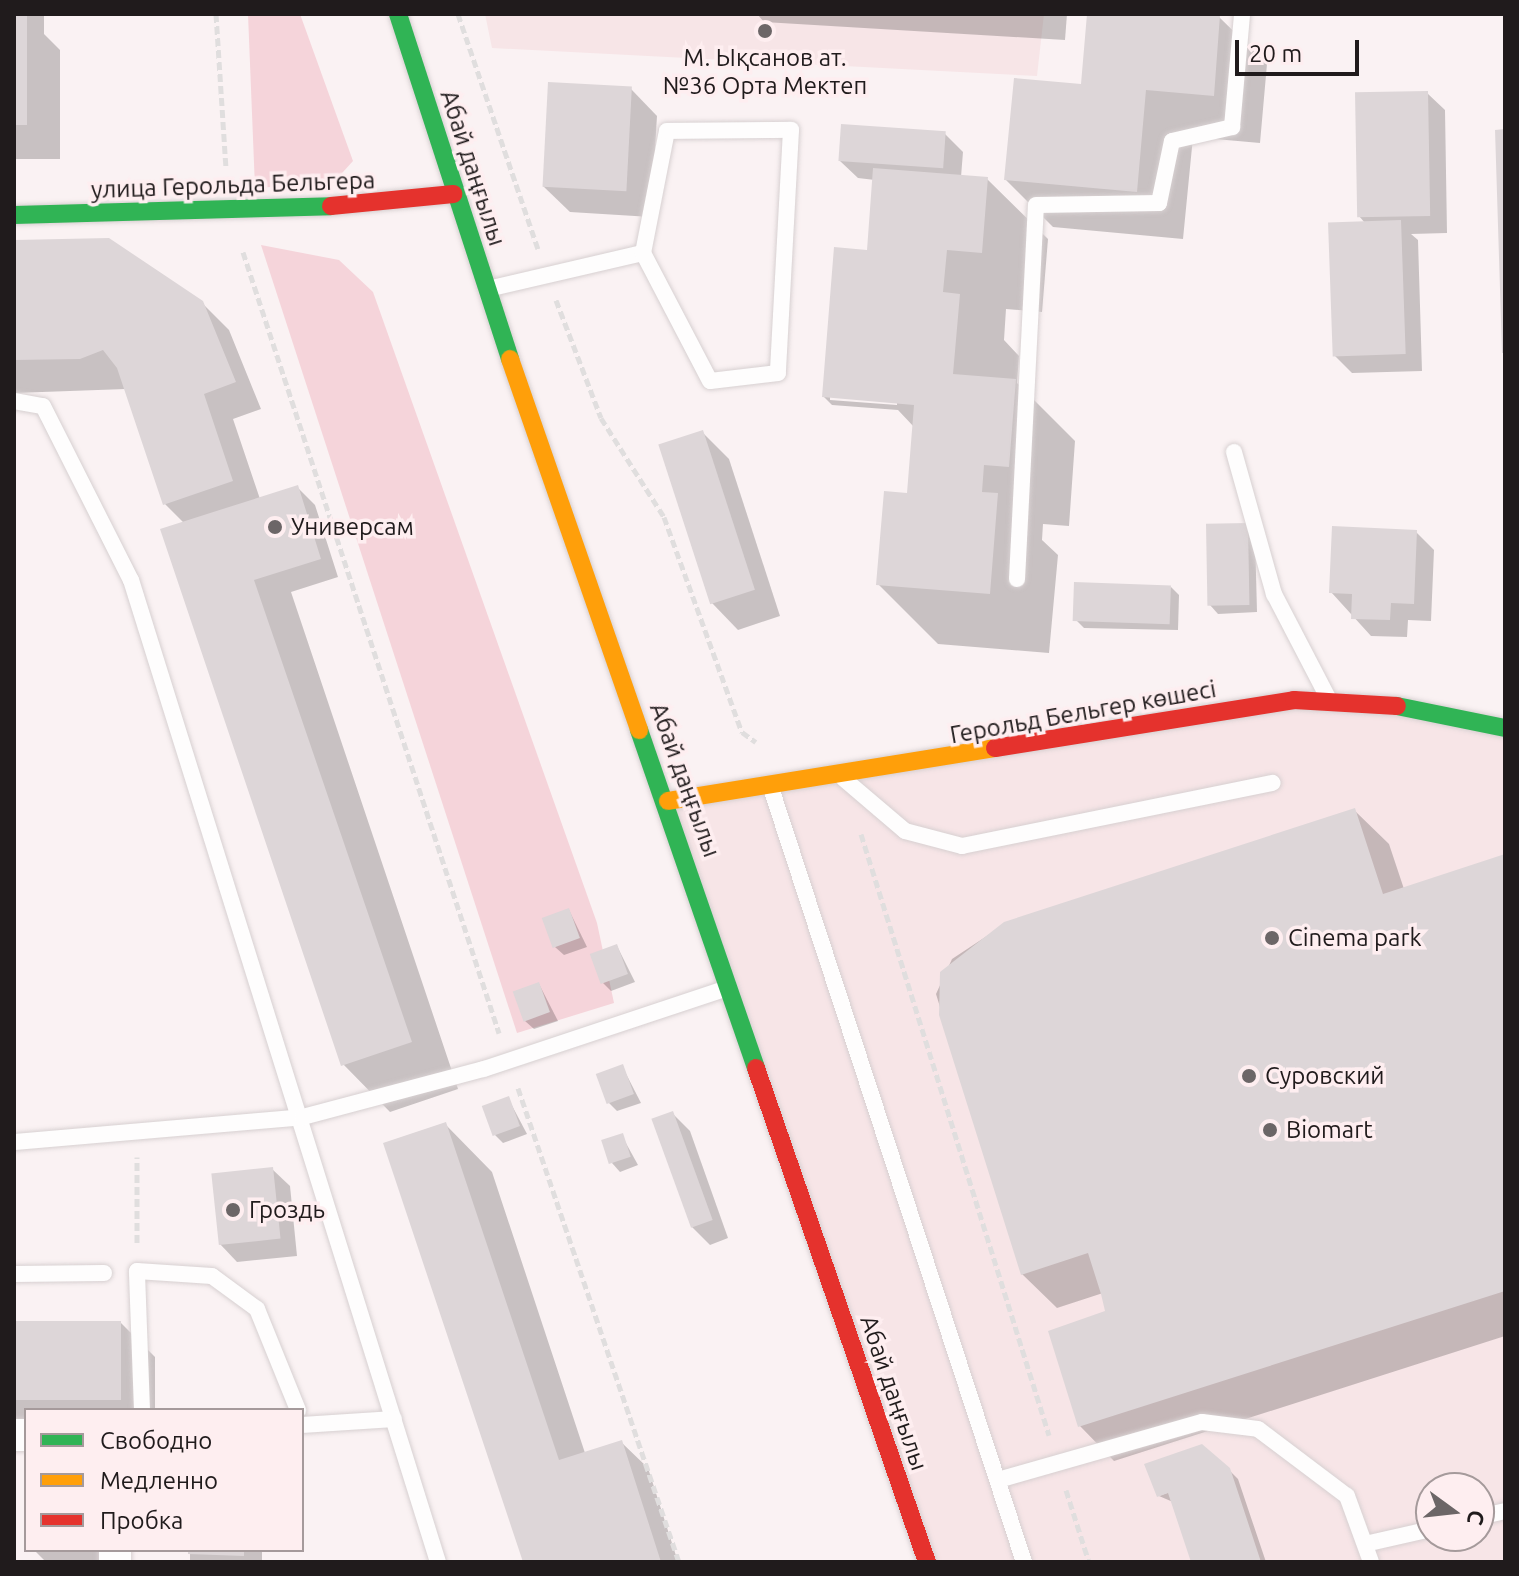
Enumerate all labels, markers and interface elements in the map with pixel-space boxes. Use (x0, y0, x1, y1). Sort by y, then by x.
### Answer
marker: М. Ықсанов ат. №36 Орта Мектеп (756, 22, 774, 40)
scale bar (1239, 24, 1363, 74)
text: 20 m (1249, 40, 1302, 67)
place label: М. Ықсанов ат. №36 Орта Мектеп (663, 44, 867, 100)
street label: Абай даңғылы (434, 87, 512, 249)
street label: улица Герольда Бельгера (90, 166, 376, 204)
place label: Универсам (291, 513, 414, 541)
marker: Универсам (266, 518, 284, 536)
street label: Герольд Бельгер көшесі (948, 674, 1218, 750)
street label: Абай даңғылы (644, 699, 726, 861)
place label: Cinema park (1288, 924, 1422, 952)
marker: Cinema park (1263, 929, 1281, 947)
place label: Суровский (1265, 1062, 1385, 1090)
marker: Суровский (1240, 1067, 1258, 1085)
place label: Biomart (1286, 1116, 1373, 1144)
marker: Biomart (1261, 1121, 1279, 1139)
place label: Гроздь (249, 1196, 325, 1224)
marker: Гроздь (224, 1201, 242, 1219)
street label: Абай даңғылы (854, 1312, 934, 1474)
legend (24, 1408, 304, 1552)
text: Свободно (100, 1427, 212, 1454)
text: Медленно (100, 1467, 218, 1494)
north arrow (1415, 1472, 1495, 1552)
text: Пробка (100, 1507, 183, 1534)
text: С (1463, 1508, 1491, 1528)

